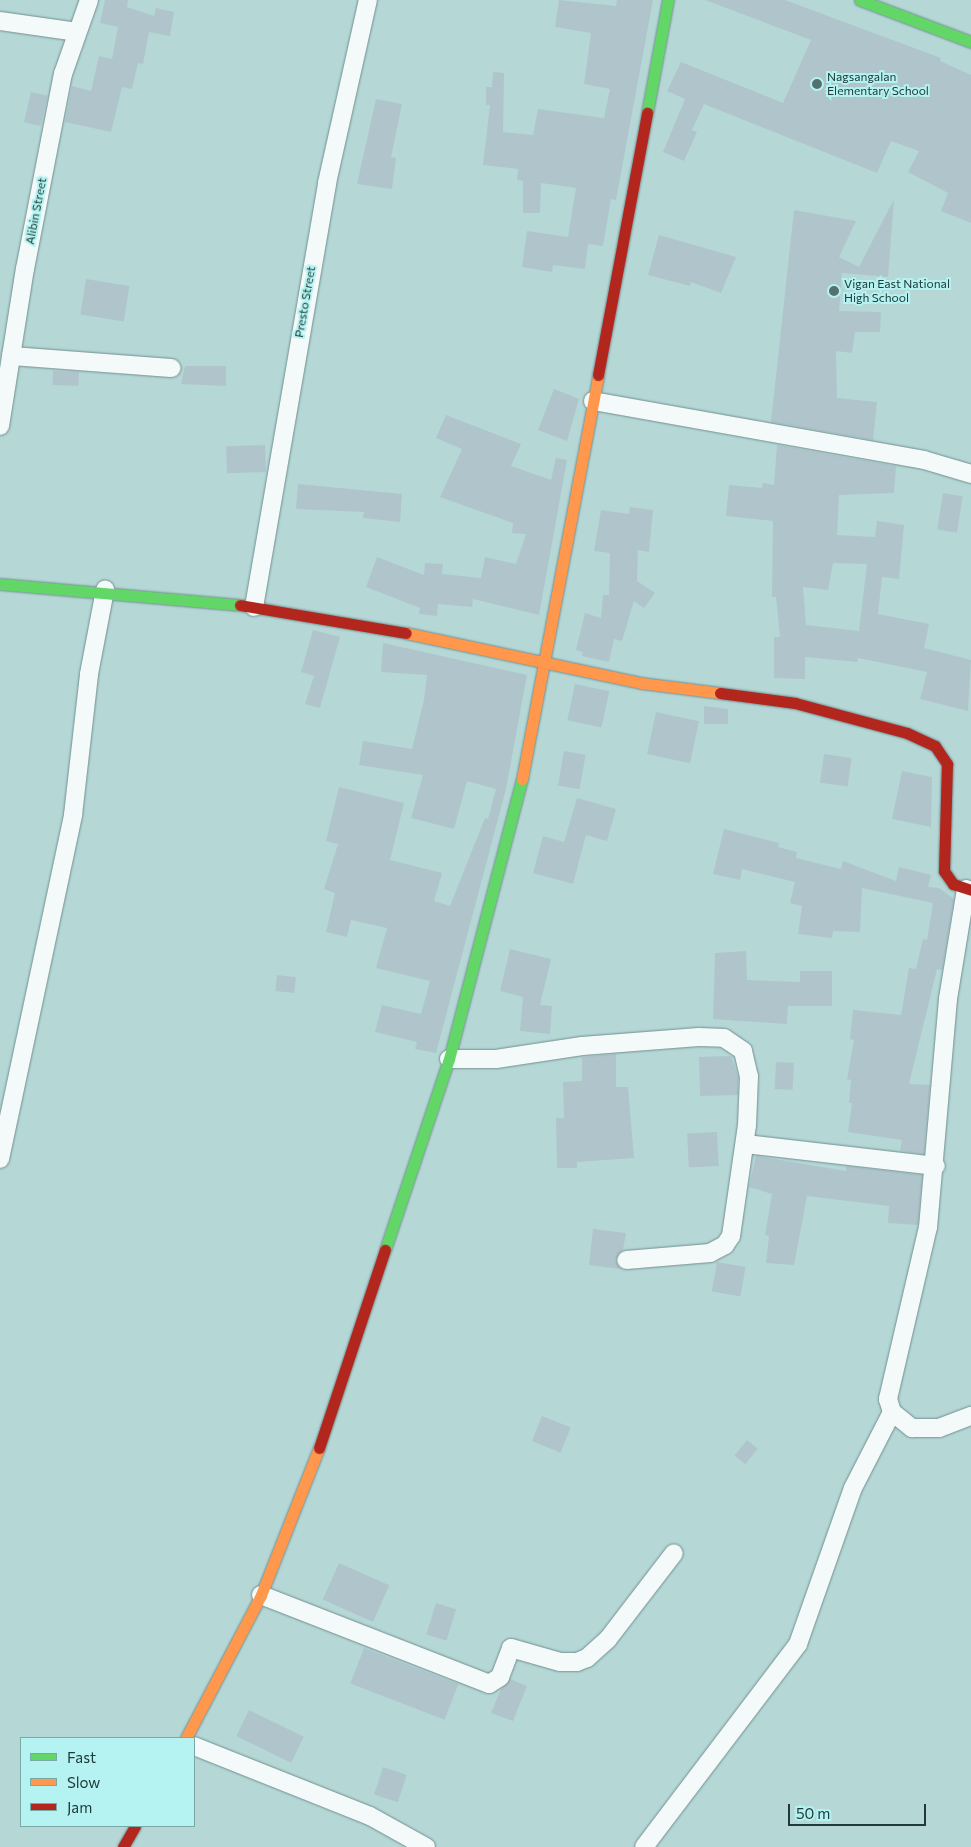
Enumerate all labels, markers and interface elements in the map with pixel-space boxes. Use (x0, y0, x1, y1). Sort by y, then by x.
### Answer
place label: Nagsangalan Elementary School (827, 70, 929, 98)
marker: Nagsangalan Elementary School (811, 78, 823, 90)
street label: Alibin Street (22, 176, 50, 246)
street label: Presto Street (292, 265, 318, 339)
place label: Vigan East National High School (844, 277, 950, 305)
marker: Vigan East National High School (828, 285, 840, 297)
legend (20, 1737, 195, 1827)
text: Fast (67, 1748, 96, 1766)
text: Slow (67, 1773, 100, 1791)
scale bar (791, 1794, 928, 1826)
text: Jam (67, 1798, 92, 1816)
text: 50 m (796, 1804, 830, 1822)

